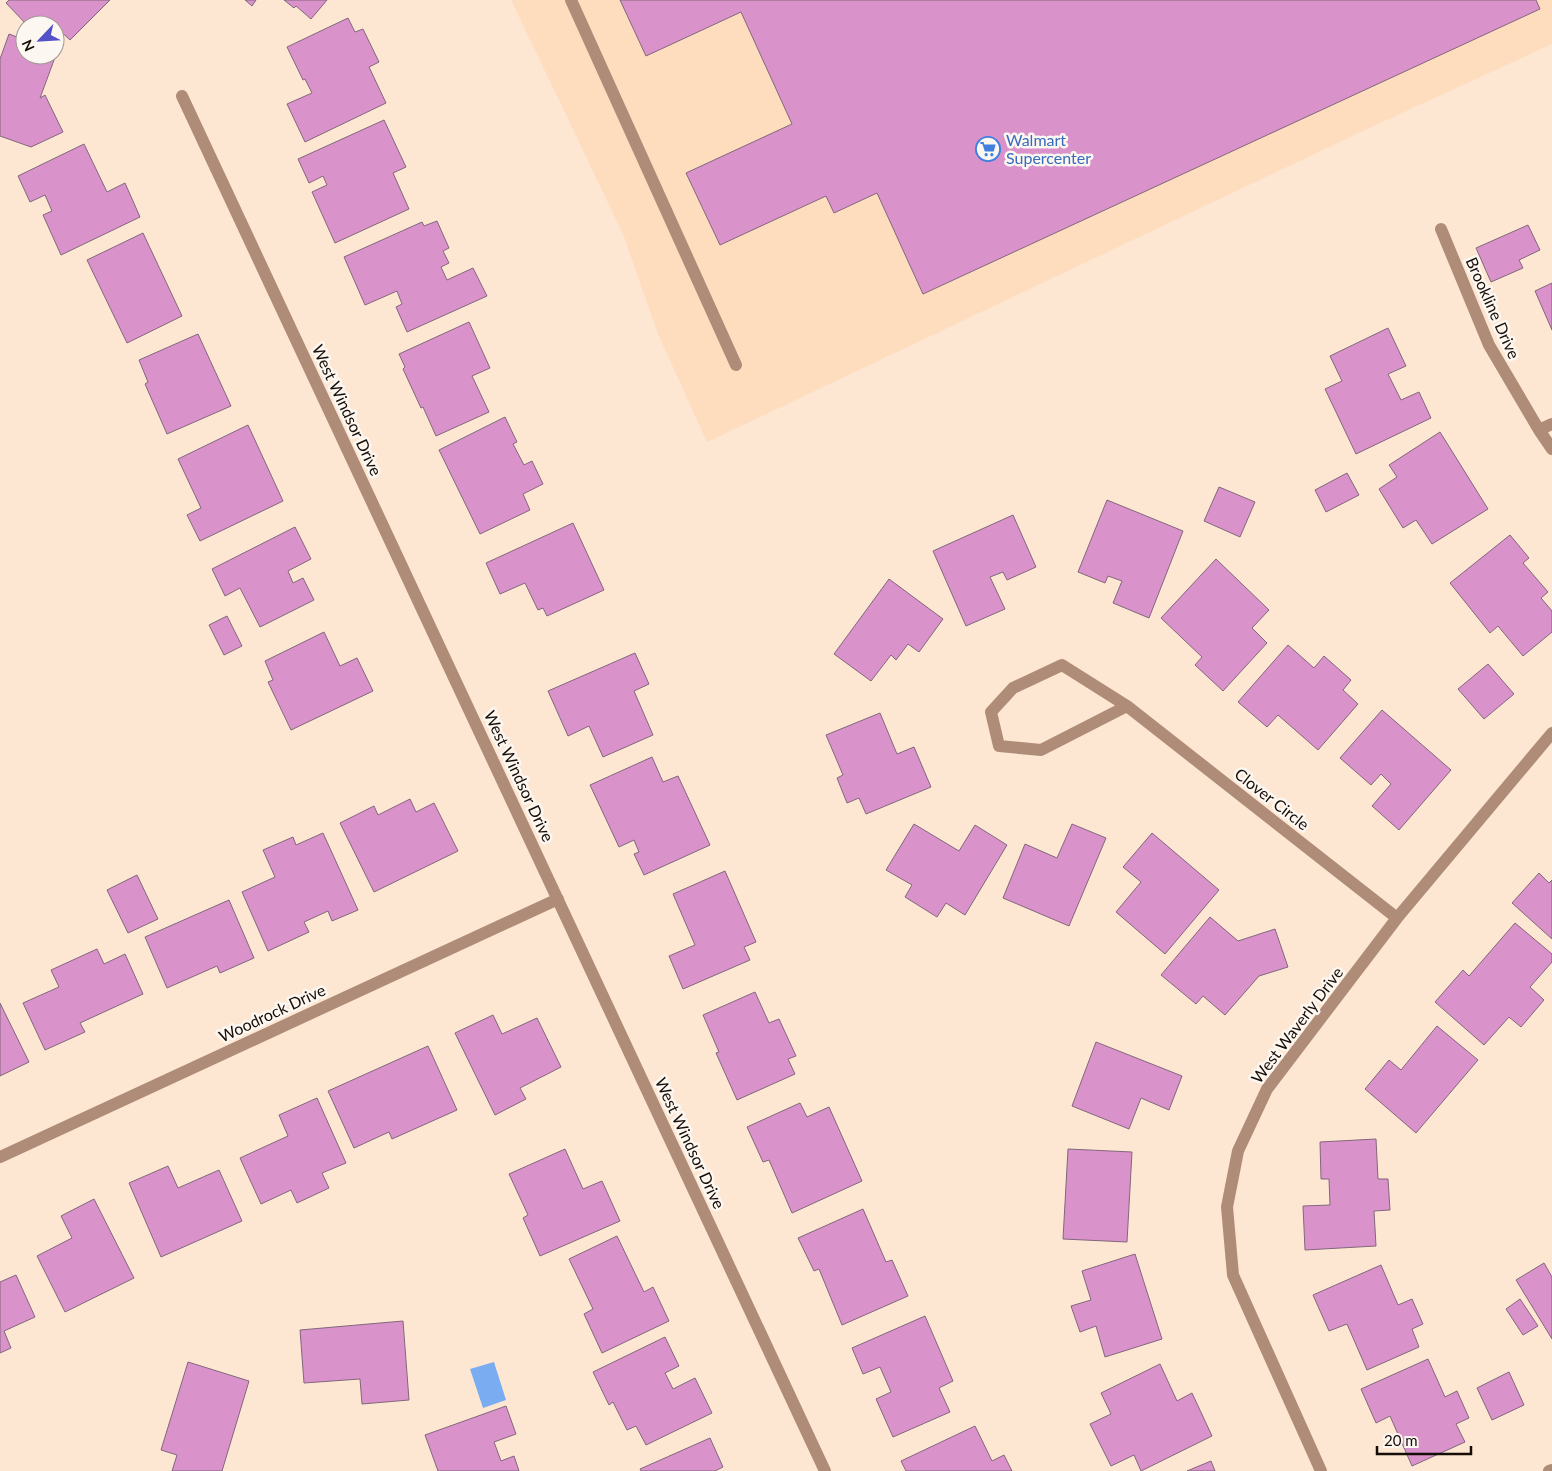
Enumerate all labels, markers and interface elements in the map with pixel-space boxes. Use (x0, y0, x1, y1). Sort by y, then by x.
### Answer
north arrow (15, 15, 65, 65)
text: N (18, 37, 38, 54)
place label: Walmart Supercenter (1006, 130, 1091, 167)
supermarket icon: Walmart Supercenter (975, 136, 1001, 162)
street label: Brookline Drive (1463, 254, 1524, 362)
street label: West Windsor Drive (309, 341, 386, 478)
street label: West Windsor Drive (481, 707, 558, 844)
street label: Clover Circle (1231, 764, 1313, 834)
street label: West Waverly Drive (1247, 963, 1346, 1086)
street label: Woodrock Drive (216, 980, 328, 1046)
street label: West Windsor Drive (652, 1074, 729, 1211)
scale bar (1377, 1424, 1471, 1456)
text: 20 m (1384, 1431, 1418, 1449)

